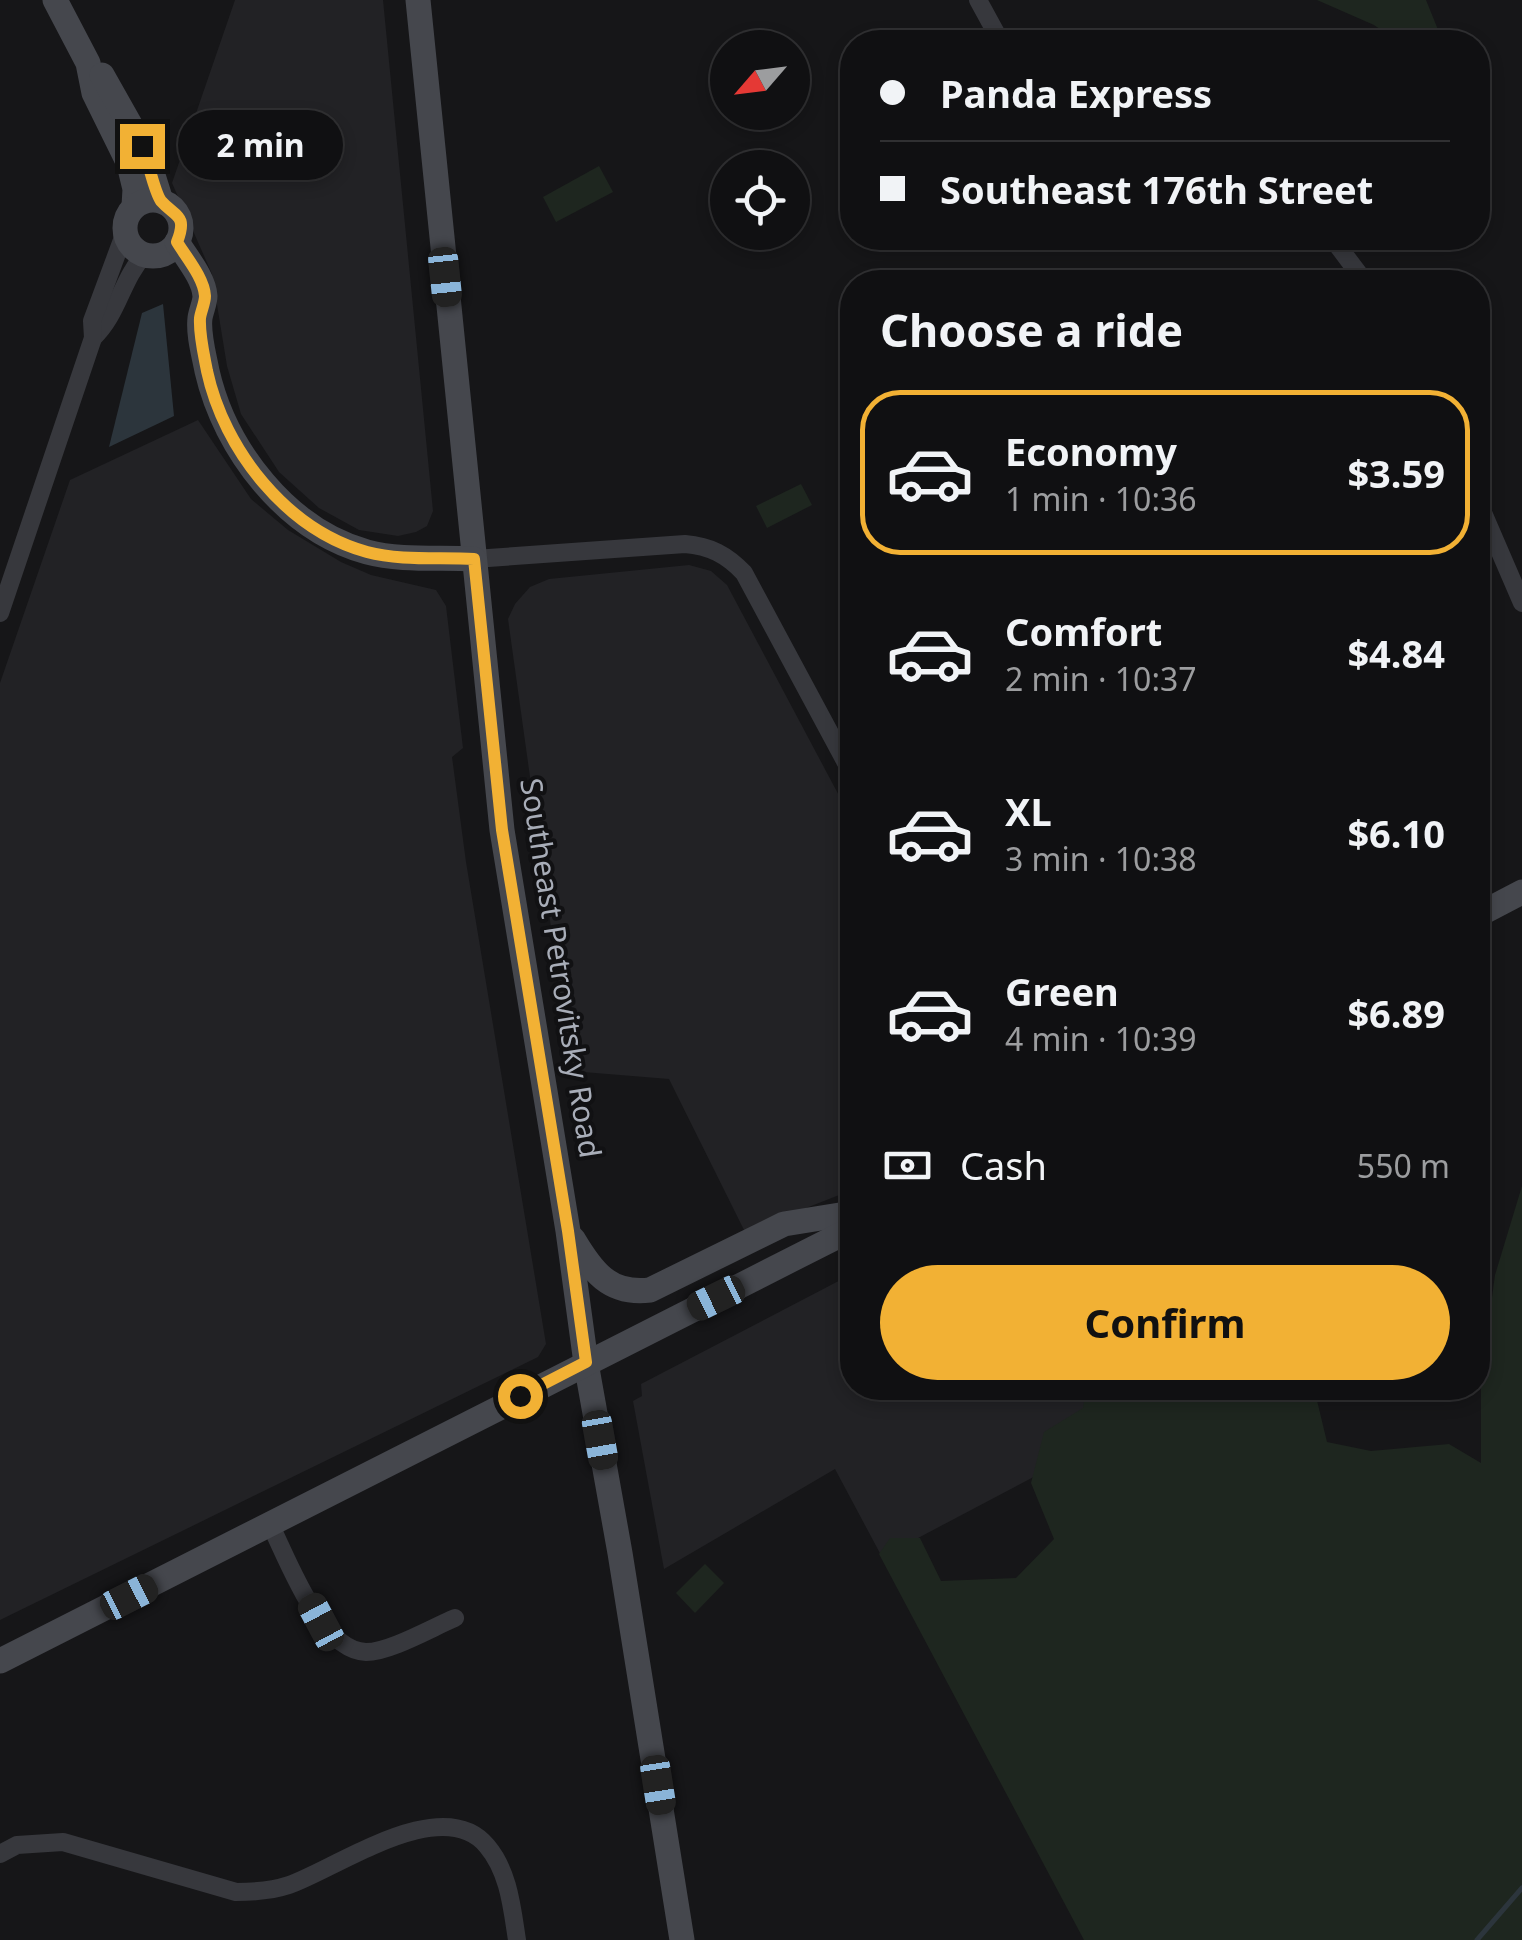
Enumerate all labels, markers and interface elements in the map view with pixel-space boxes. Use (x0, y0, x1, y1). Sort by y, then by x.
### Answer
north arrow (710, 30, 810, 130)
map controls (710, 30, 810, 250)
text: Panda Express (940, 67, 1212, 119)
callout: 2 min (177, 111, 342, 181)
text: 2 min (216, 123, 305, 166)
route end (120, 124, 165, 169)
button: locate (710, 150, 810, 250)
text: Southeast 176th Street (940, 163, 1373, 215)
car (427, 246, 463, 308)
text: Choose a ride (880, 299, 1183, 360)
text: Economy (1005, 425, 1177, 477)
icon: car (885, 428, 975, 518)
text: $3.59 (1347, 447, 1445, 499)
text: 1 min · 10:36 (1005, 477, 1197, 520)
text: Comfort (1005, 605, 1162, 657)
icon: car (885, 608, 975, 698)
text: $4.84 (1347, 627, 1445, 679)
text: 2 min · 10:37 (1005, 657, 1197, 700)
street label: Southeast Petrovitsky Road (511, 775, 612, 1161)
text: XL (1005, 785, 1052, 837)
icon: car (885, 788, 975, 878)
text: $6.10 (1347, 807, 1445, 859)
text: 3 min · 10:38 (1005, 837, 1197, 880)
text: Green (1005, 965, 1119, 1017)
icon: car (885, 968, 975, 1058)
text: $6.89 (1347, 987, 1445, 1039)
text: 4 min · 10:39 (1005, 1017, 1197, 1060)
icon: cash (880, 1138, 935, 1193)
text: Cash (960, 1139, 1047, 1191)
text: 550 m (1357, 1144, 1450, 1187)
button: Confirm (880, 1265, 1450, 1380)
car (682, 1271, 750, 1325)
route start (498, 1374, 543, 1419)
car (580, 1408, 620, 1472)
car (95, 1570, 163, 1624)
car (294, 1588, 348, 1656)
car (638, 1753, 678, 1817)

